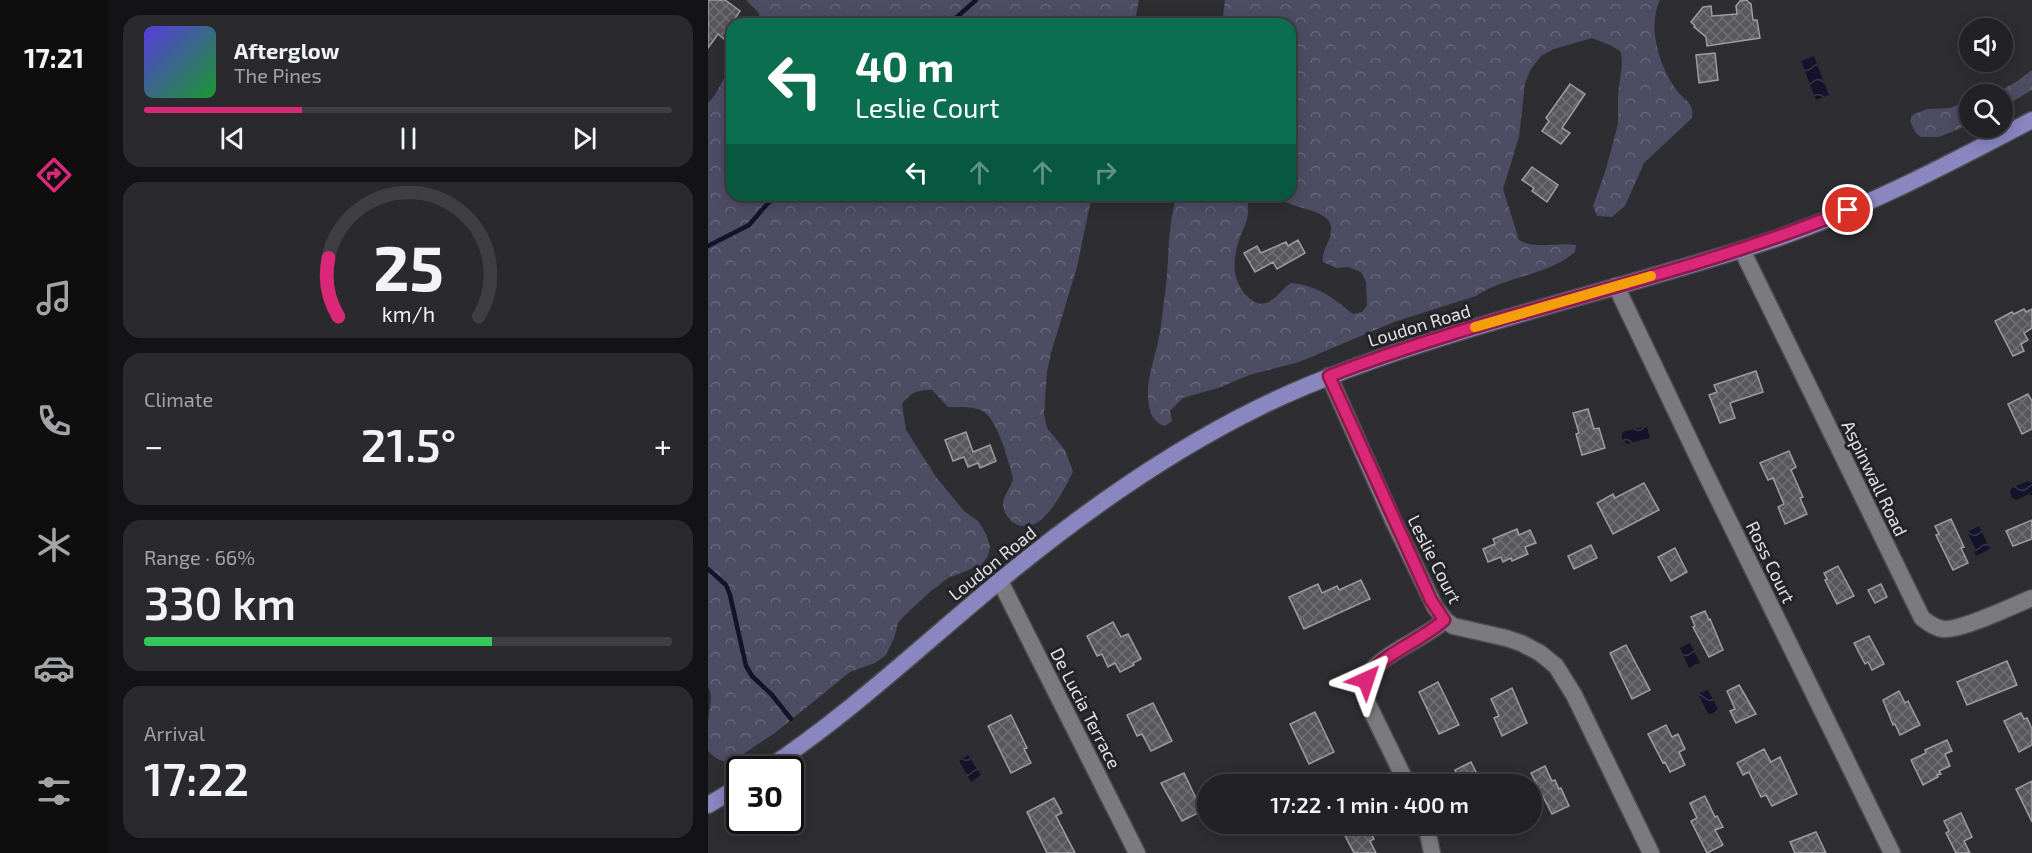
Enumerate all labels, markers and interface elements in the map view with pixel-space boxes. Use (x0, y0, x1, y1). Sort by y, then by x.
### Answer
map controls (1959, 18, 2013, 138)
button: sound (1959, 18, 2013, 72)
text: Afterglow (234, 37, 339, 63)
text: 40 m (855, 40, 954, 90)
text: 17:21 (24, 41, 84, 73)
icon: left (756, 42, 834, 120)
text: The Pines (234, 63, 322, 87)
button: search (1959, 84, 2013, 138)
text: Leslie Court (855, 91, 1000, 123)
icon: previous (216, 122, 249, 155)
icon: pause (392, 122, 425, 155)
icon: next (568, 122, 601, 155)
icon: directions (33, 154, 75, 196)
icon: left (900, 156, 933, 189)
icon: ahead (963, 156, 996, 189)
icon: ahead (1026, 156, 1059, 189)
icon: right (1089, 156, 1122, 189)
pin (1822, 184, 1873, 235)
icon: arrive (1831, 193, 1864, 226)
text: 25 (373, 229, 443, 304)
icon: music (33, 277, 75, 319)
street label: Loudon Road (1365, 299, 1473, 351)
text: km/h (381, 301, 435, 326)
text: Climate (144, 387, 213, 411)
icon: phone (33, 400, 75, 442)
text: 21.5° (361, 417, 456, 471)
street label: Aspinwall Road (1837, 417, 1913, 539)
text: − (144, 425, 163, 465)
text: + (654, 425, 672, 465)
street label: Leslie Court (1403, 511, 1467, 607)
street label: Ross Court (1742, 517, 1800, 607)
street label: Loudon Road (944, 521, 1040, 605)
icon: climate (33, 524, 75, 566)
text: Range · 66% (144, 545, 255, 569)
text: 330 km (144, 575, 296, 629)
street label: De Lucia Terrace (1046, 644, 1126, 772)
icon: car (33, 647, 75, 689)
position arrow (1334, 648, 1398, 712)
text: Arrival (144, 721, 205, 745)
text: 17:22 (144, 751, 249, 805)
speed limit sign: 30 (726, 756, 804, 834)
icon: filters (33, 770, 75, 812)
text: 17:22 · 1 min · 400 m (1270, 791, 1469, 817)

